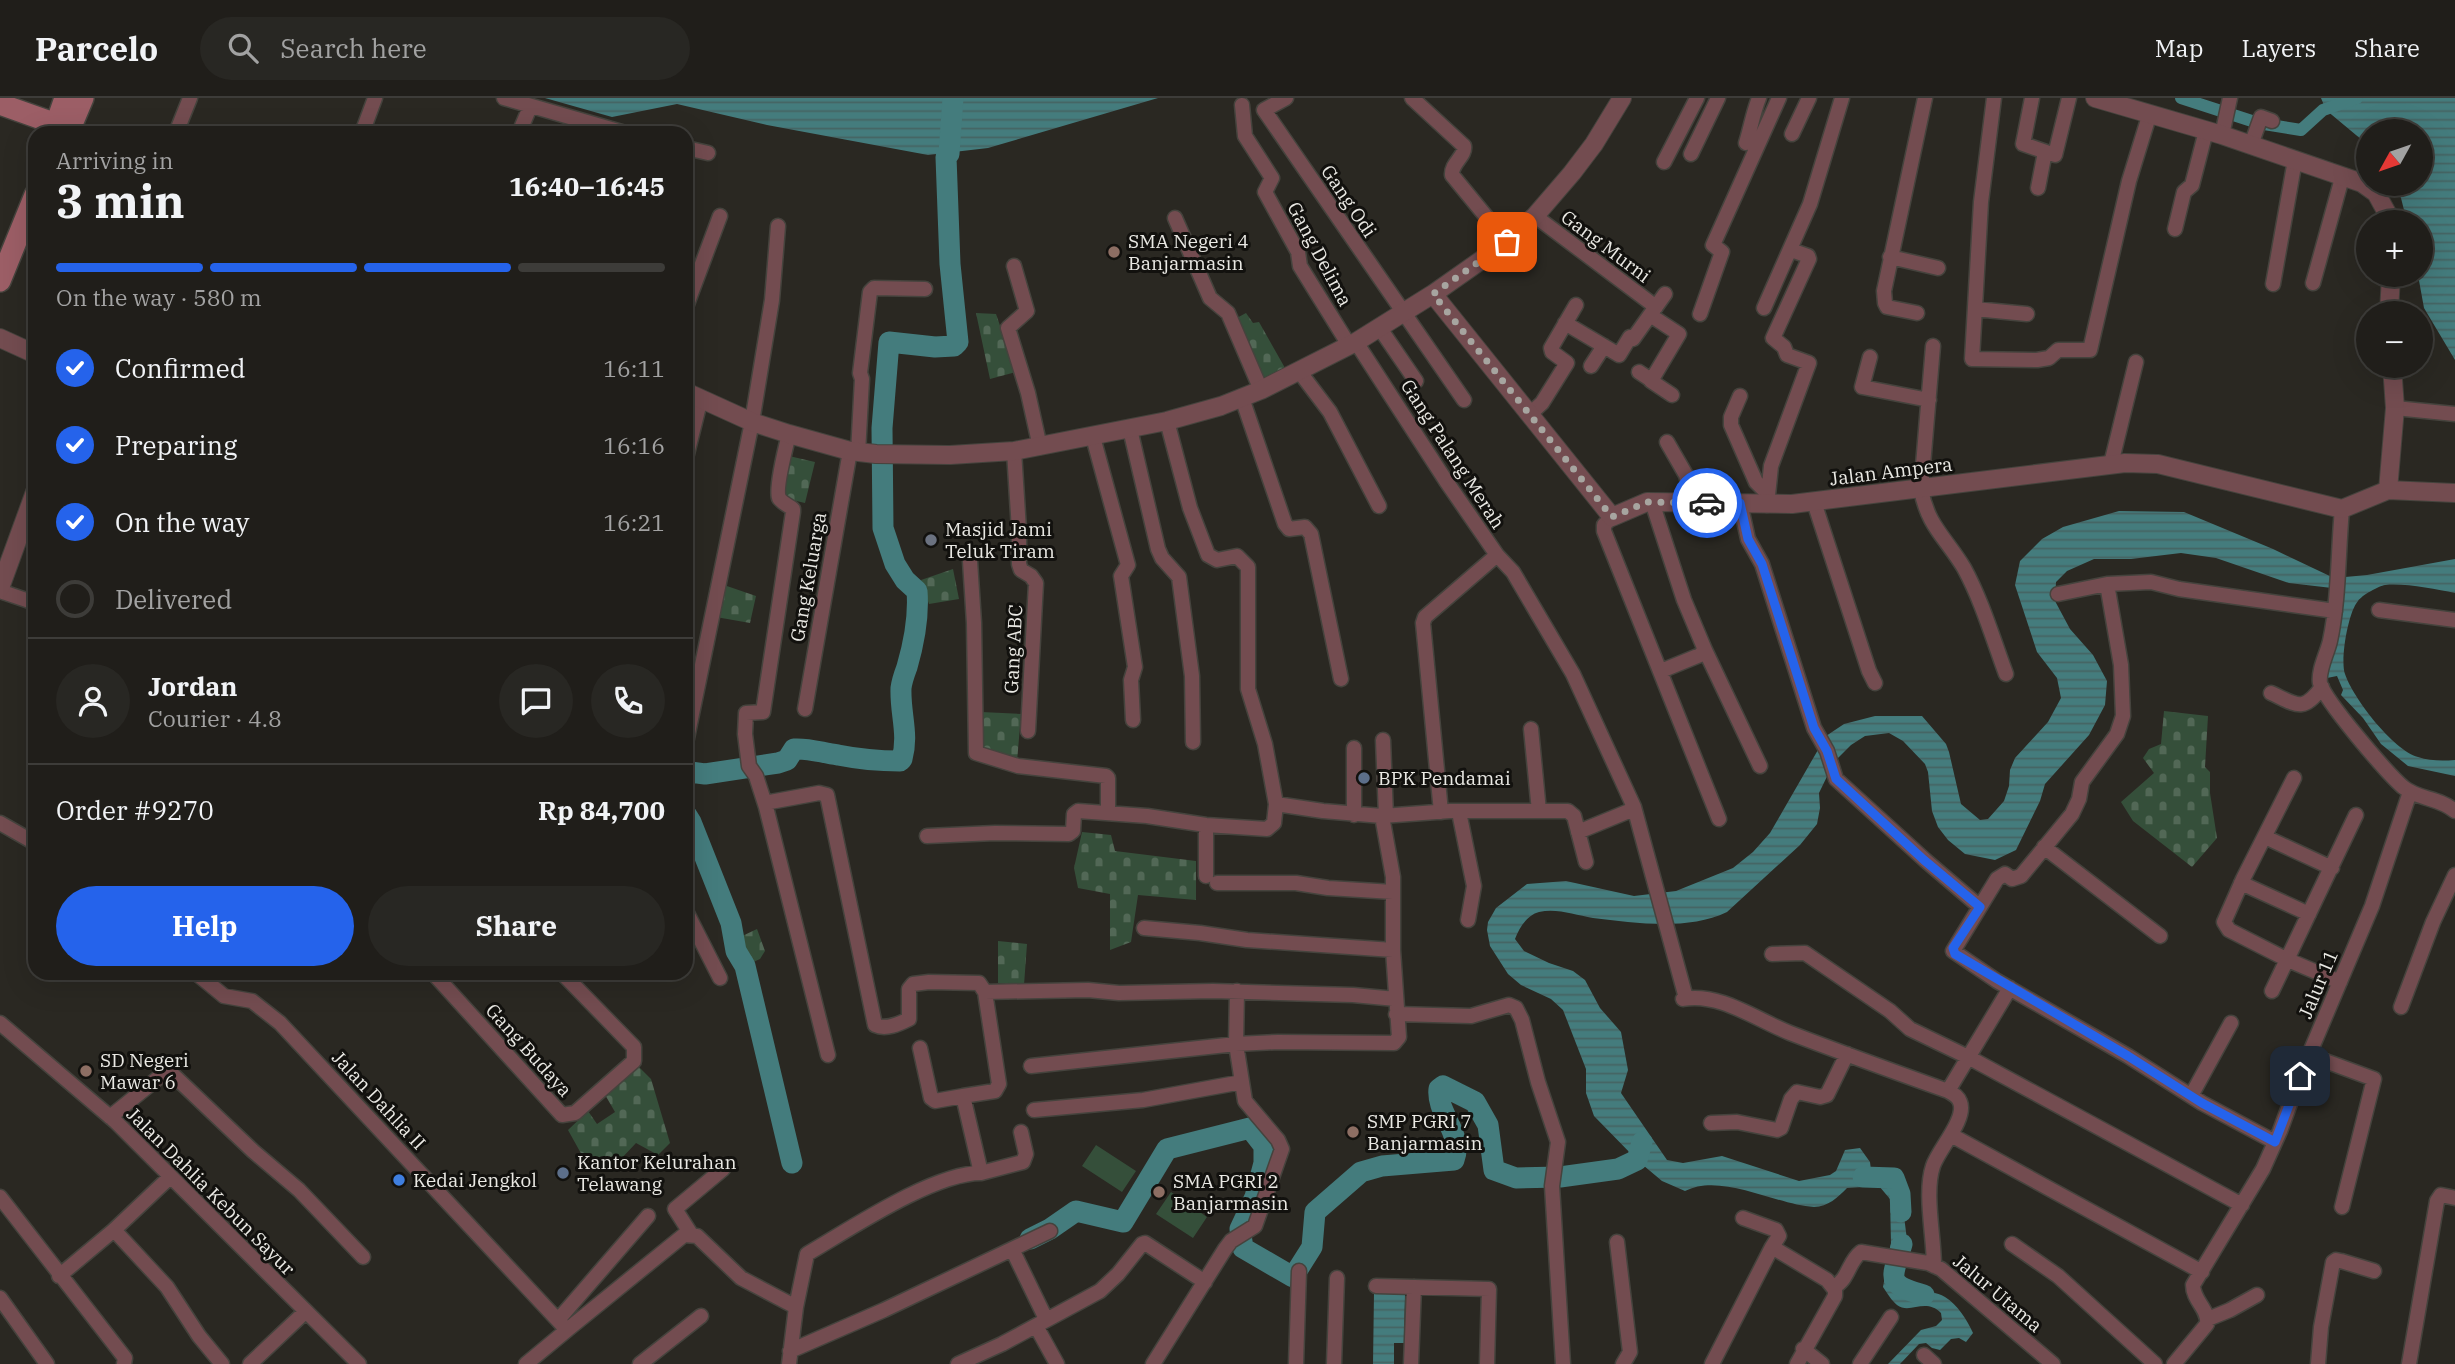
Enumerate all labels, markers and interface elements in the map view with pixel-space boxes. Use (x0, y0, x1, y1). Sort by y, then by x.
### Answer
search box (200, 17, 690, 80)
text: Parcelo (35, 27, 158, 70)
icon: search (224, 29, 262, 67)
text: Search here (280, 31, 427, 65)
text: Map (2155, 32, 2203, 64)
text: Layers (2241, 32, 2316, 64)
text: Share (2354, 32, 2420, 64)
north arrow (2356, 119, 2432, 196)
map controls (2356, 119, 2433, 378)
text: Arriving in (56, 145, 173, 175)
street label: Gang Odi (1316, 160, 1382, 242)
text: 16:40–16:45 (509, 169, 665, 203)
text: 3 min (56, 171, 185, 231)
street label: Gang Delima (1282, 198, 1358, 310)
street label: Gang Murni (1556, 205, 1656, 287)
button: + (2356, 210, 2433, 287)
pin (1477, 212, 1537, 272)
icon: bag (1488, 223, 1526, 261)
place label: SMA Negeri 4 Banjarmasin (1128, 229, 1249, 275)
marker: SMA Negeri 4 Banjarmasin (1106, 244, 1122, 260)
text: On the way · 580 m (56, 282, 262, 312)
button: − (2356, 301, 2433, 378)
icon: check (56, 349, 94, 387)
text: Confirmed (115, 351, 246, 385)
text: 16:11 (603, 353, 665, 383)
street label: Gang Palang Merah (1396, 375, 1510, 533)
icon: check (56, 426, 94, 464)
text: Preparing (115, 428, 237, 462)
text: 16:16 (603, 430, 665, 460)
street label: Jalan Ampera (1828, 452, 1954, 490)
courier (1672, 468, 1742, 538)
icon: car (1688, 484, 1726, 522)
icon: check (56, 503, 94, 541)
text: On the way (115, 505, 249, 539)
text: 16:21 (603, 507, 665, 537)
street label: Gang Keluarga (785, 510, 831, 644)
place label: Masjid Jami Teluk Tiram (945, 517, 1055, 563)
marker: Masjid Jami Teluk Tiram (923, 532, 939, 548)
text: Delivered (115, 582, 232, 616)
street label: Gang ABC (999, 604, 1027, 694)
button: person (56, 664, 130, 738)
button: chat (499, 664, 573, 738)
button: phone (591, 664, 665, 738)
text: Jordan (148, 669, 238, 703)
text: Courier · 4.8 (148, 703, 282, 733)
place label: BPK Pendamai (1378, 766, 1511, 790)
marker: BPK Pendamai (1356, 770, 1372, 786)
text: Order #9270 (56, 793, 214, 827)
text: Rp 84,700 (538, 793, 665, 827)
button: Help (56, 886, 354, 966)
button: Share (368, 886, 665, 966)
street label: Jalur 11 (2293, 946, 2343, 1022)
street label: Gang Budaya (481, 998, 577, 1102)
street label: Jalan Dahlia II (327, 1045, 431, 1155)
pin (2270, 1046, 2330, 1106)
place label: SD Negeri Mawar 6 (100, 1048, 189, 1094)
icon: home (2281, 1057, 2319, 1095)
marker: SD Negeri Mawar 6 (78, 1063, 94, 1079)
street label: Jalan Dahlia Kebun Sayur (122, 1102, 301, 1281)
place label: SMP PGRI 7 Banjarmasin (1367, 1109, 1483, 1155)
marker: SMP PGRI 7 Banjarmasin (1345, 1124, 1361, 1140)
place label: Kantor Kelurahan Telawang (577, 1150, 737, 1196)
marker: Kantor Kelurahan Telawang (555, 1165, 571, 1181)
place label: Kedai Jengkol (413, 1168, 537, 1192)
place label: SMA PGRI 2 Banjarmasin (1173, 1169, 1289, 1215)
marker: Kedai Jengkol (391, 1172, 407, 1188)
marker: SMA PGRI 2 Banjarmasin (1151, 1184, 1167, 1200)
street label: Jalur Utama (1949, 1249, 2047, 1337)

